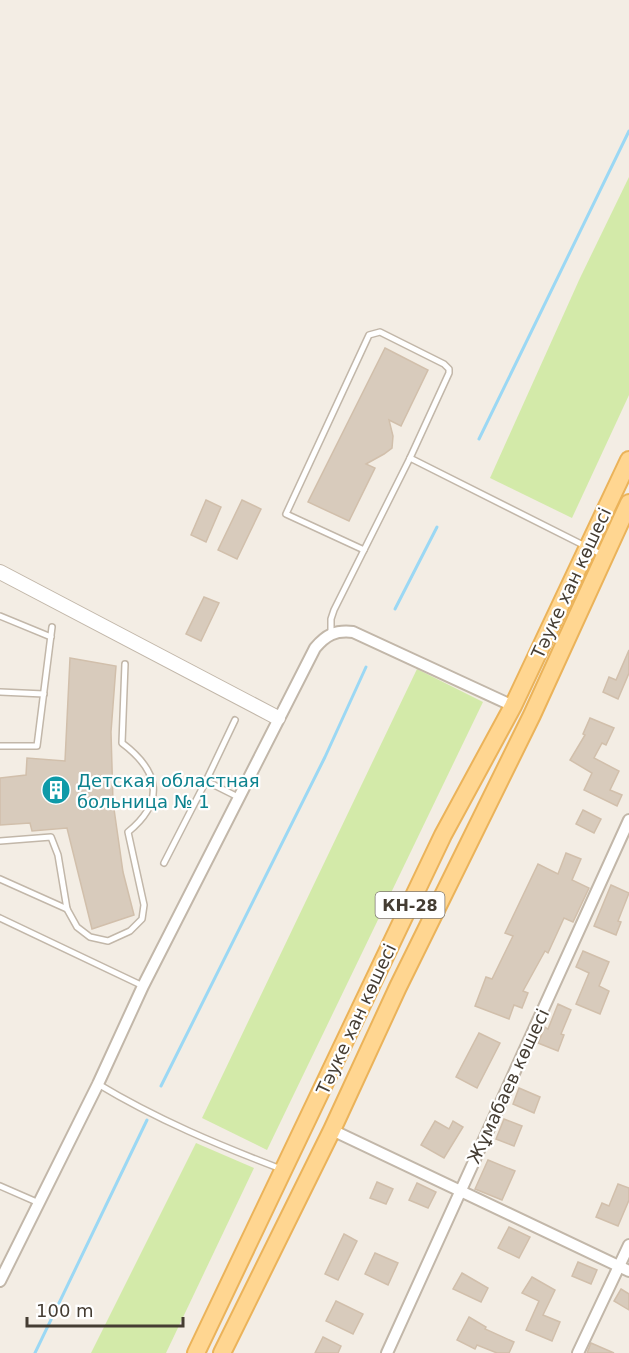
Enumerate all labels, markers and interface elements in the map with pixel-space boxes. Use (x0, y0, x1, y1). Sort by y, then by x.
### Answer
street label: Тәуке хан көшесі (526, 504, 615, 663)
place label: Детская областная больница № 1 (77, 770, 260, 812)
building icon: Детская областная больница № 1 (40, 774, 72, 806)
road number: КН-28 (376, 892, 444, 918)
street label: Тәуке хан көшесі (311, 940, 400, 1099)
street label: Жұмабаев көшесі (463, 1005, 553, 1167)
scale bar (27, 1290, 183, 1328)
text: 100 m (36, 1300, 94, 1321)

